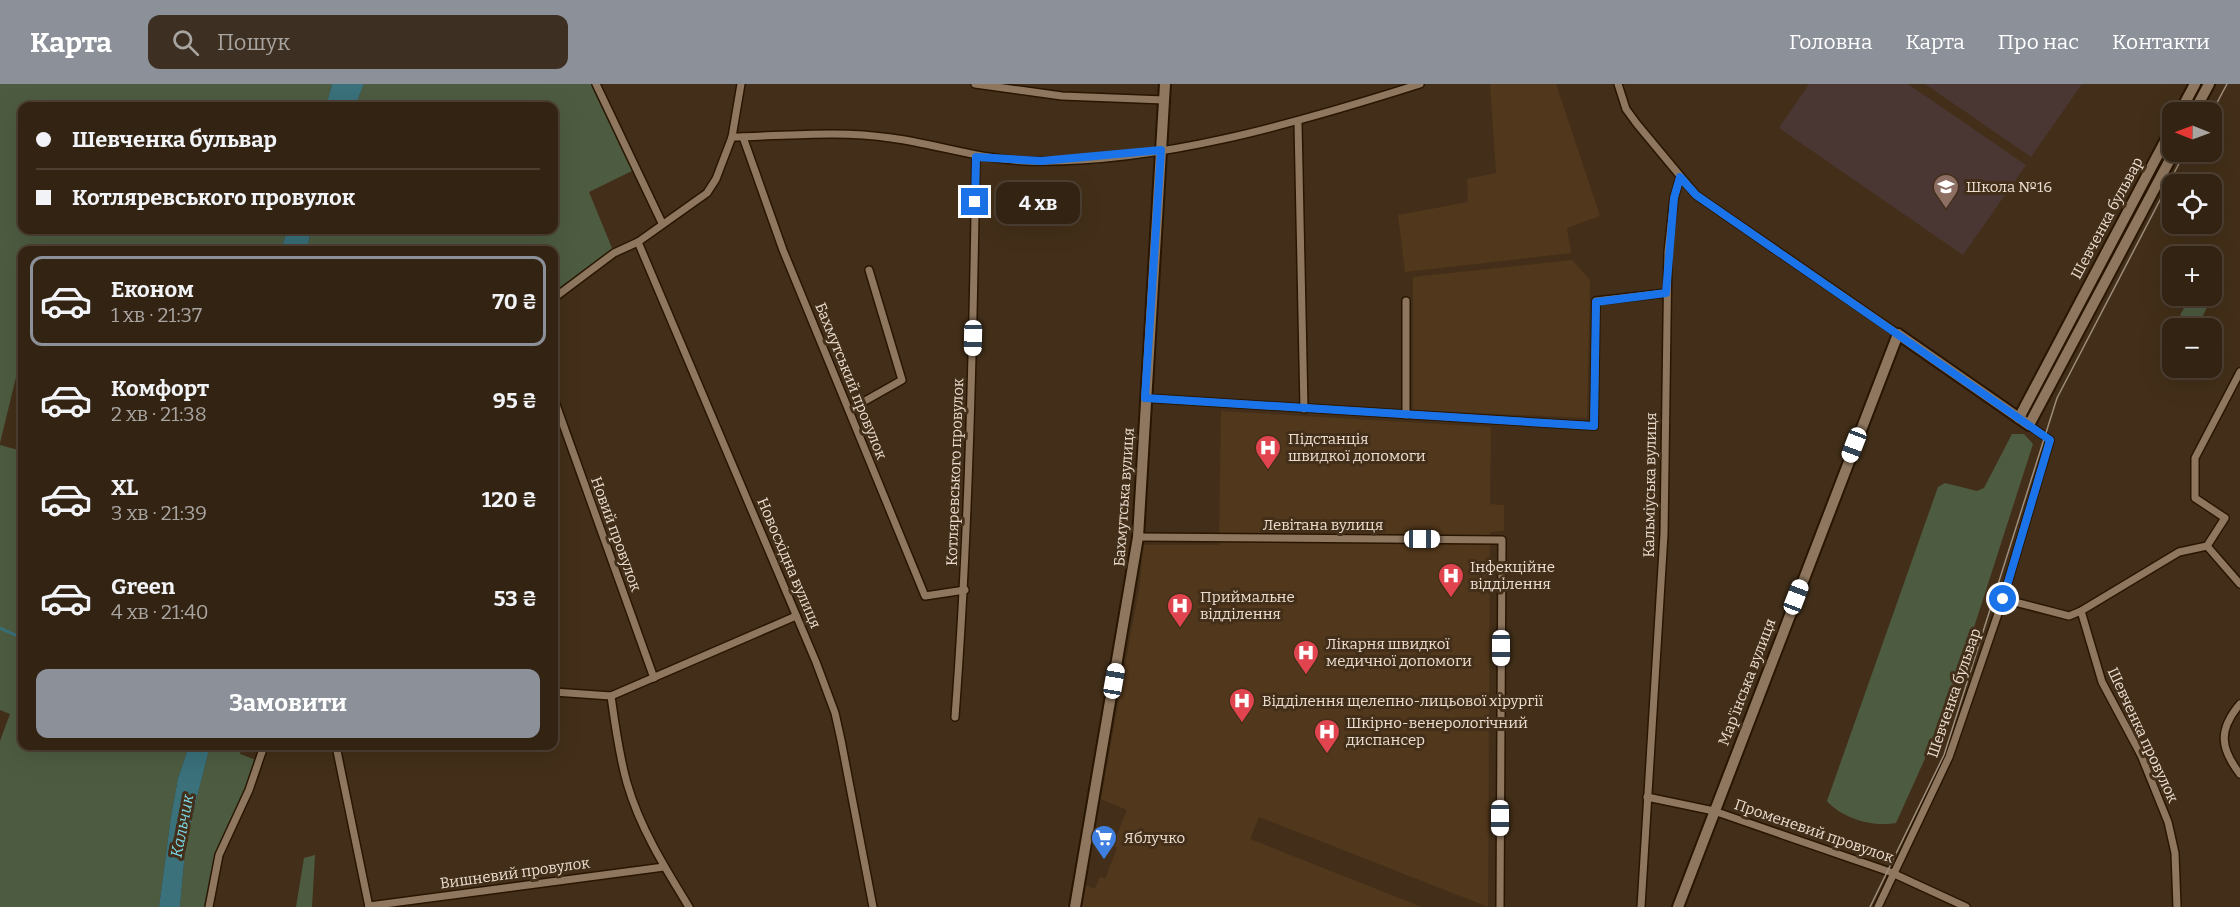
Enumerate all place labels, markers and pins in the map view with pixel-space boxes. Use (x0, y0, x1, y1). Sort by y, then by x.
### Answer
school or university icon: Школа №16 (1931, 172, 1961, 210)
place label: Школа №16 (1966, 178, 2052, 196)
place label: Підстанція швидкої допомоги (1288, 430, 1426, 465)
hospital icon: Підстанція швидкої допомоги (1253, 433, 1283, 471)
place label: Інфекційне відділення (1470, 558, 1555, 593)
hospital icon: Інфекційне відділення (1436, 561, 1466, 599)
place label: Приймальне відділення (1200, 588, 1295, 623)
hospital icon: Приймальне відділення (1165, 591, 1195, 629)
place label: Лікарня швидкої медичної допомоги (1326, 635, 1472, 670)
hospital icon: Лікарня швидкої медичної допомоги (1291, 638, 1321, 676)
hospital icon: Відділення щелепно-лицьової хірургії (1227, 686, 1257, 724)
place label: Відділення щелепно-лицьової хірургії (1262, 692, 1544, 710)
place label: Шкірно-венерологічний диспансер (1346, 714, 1528, 749)
hospital icon: Шкірно-венерологічний диспансер (1312, 717, 1342, 755)
supermarket icon: Яблучко (1089, 823, 1119, 861)
place label: Яблучко (1124, 829, 1185, 847)

